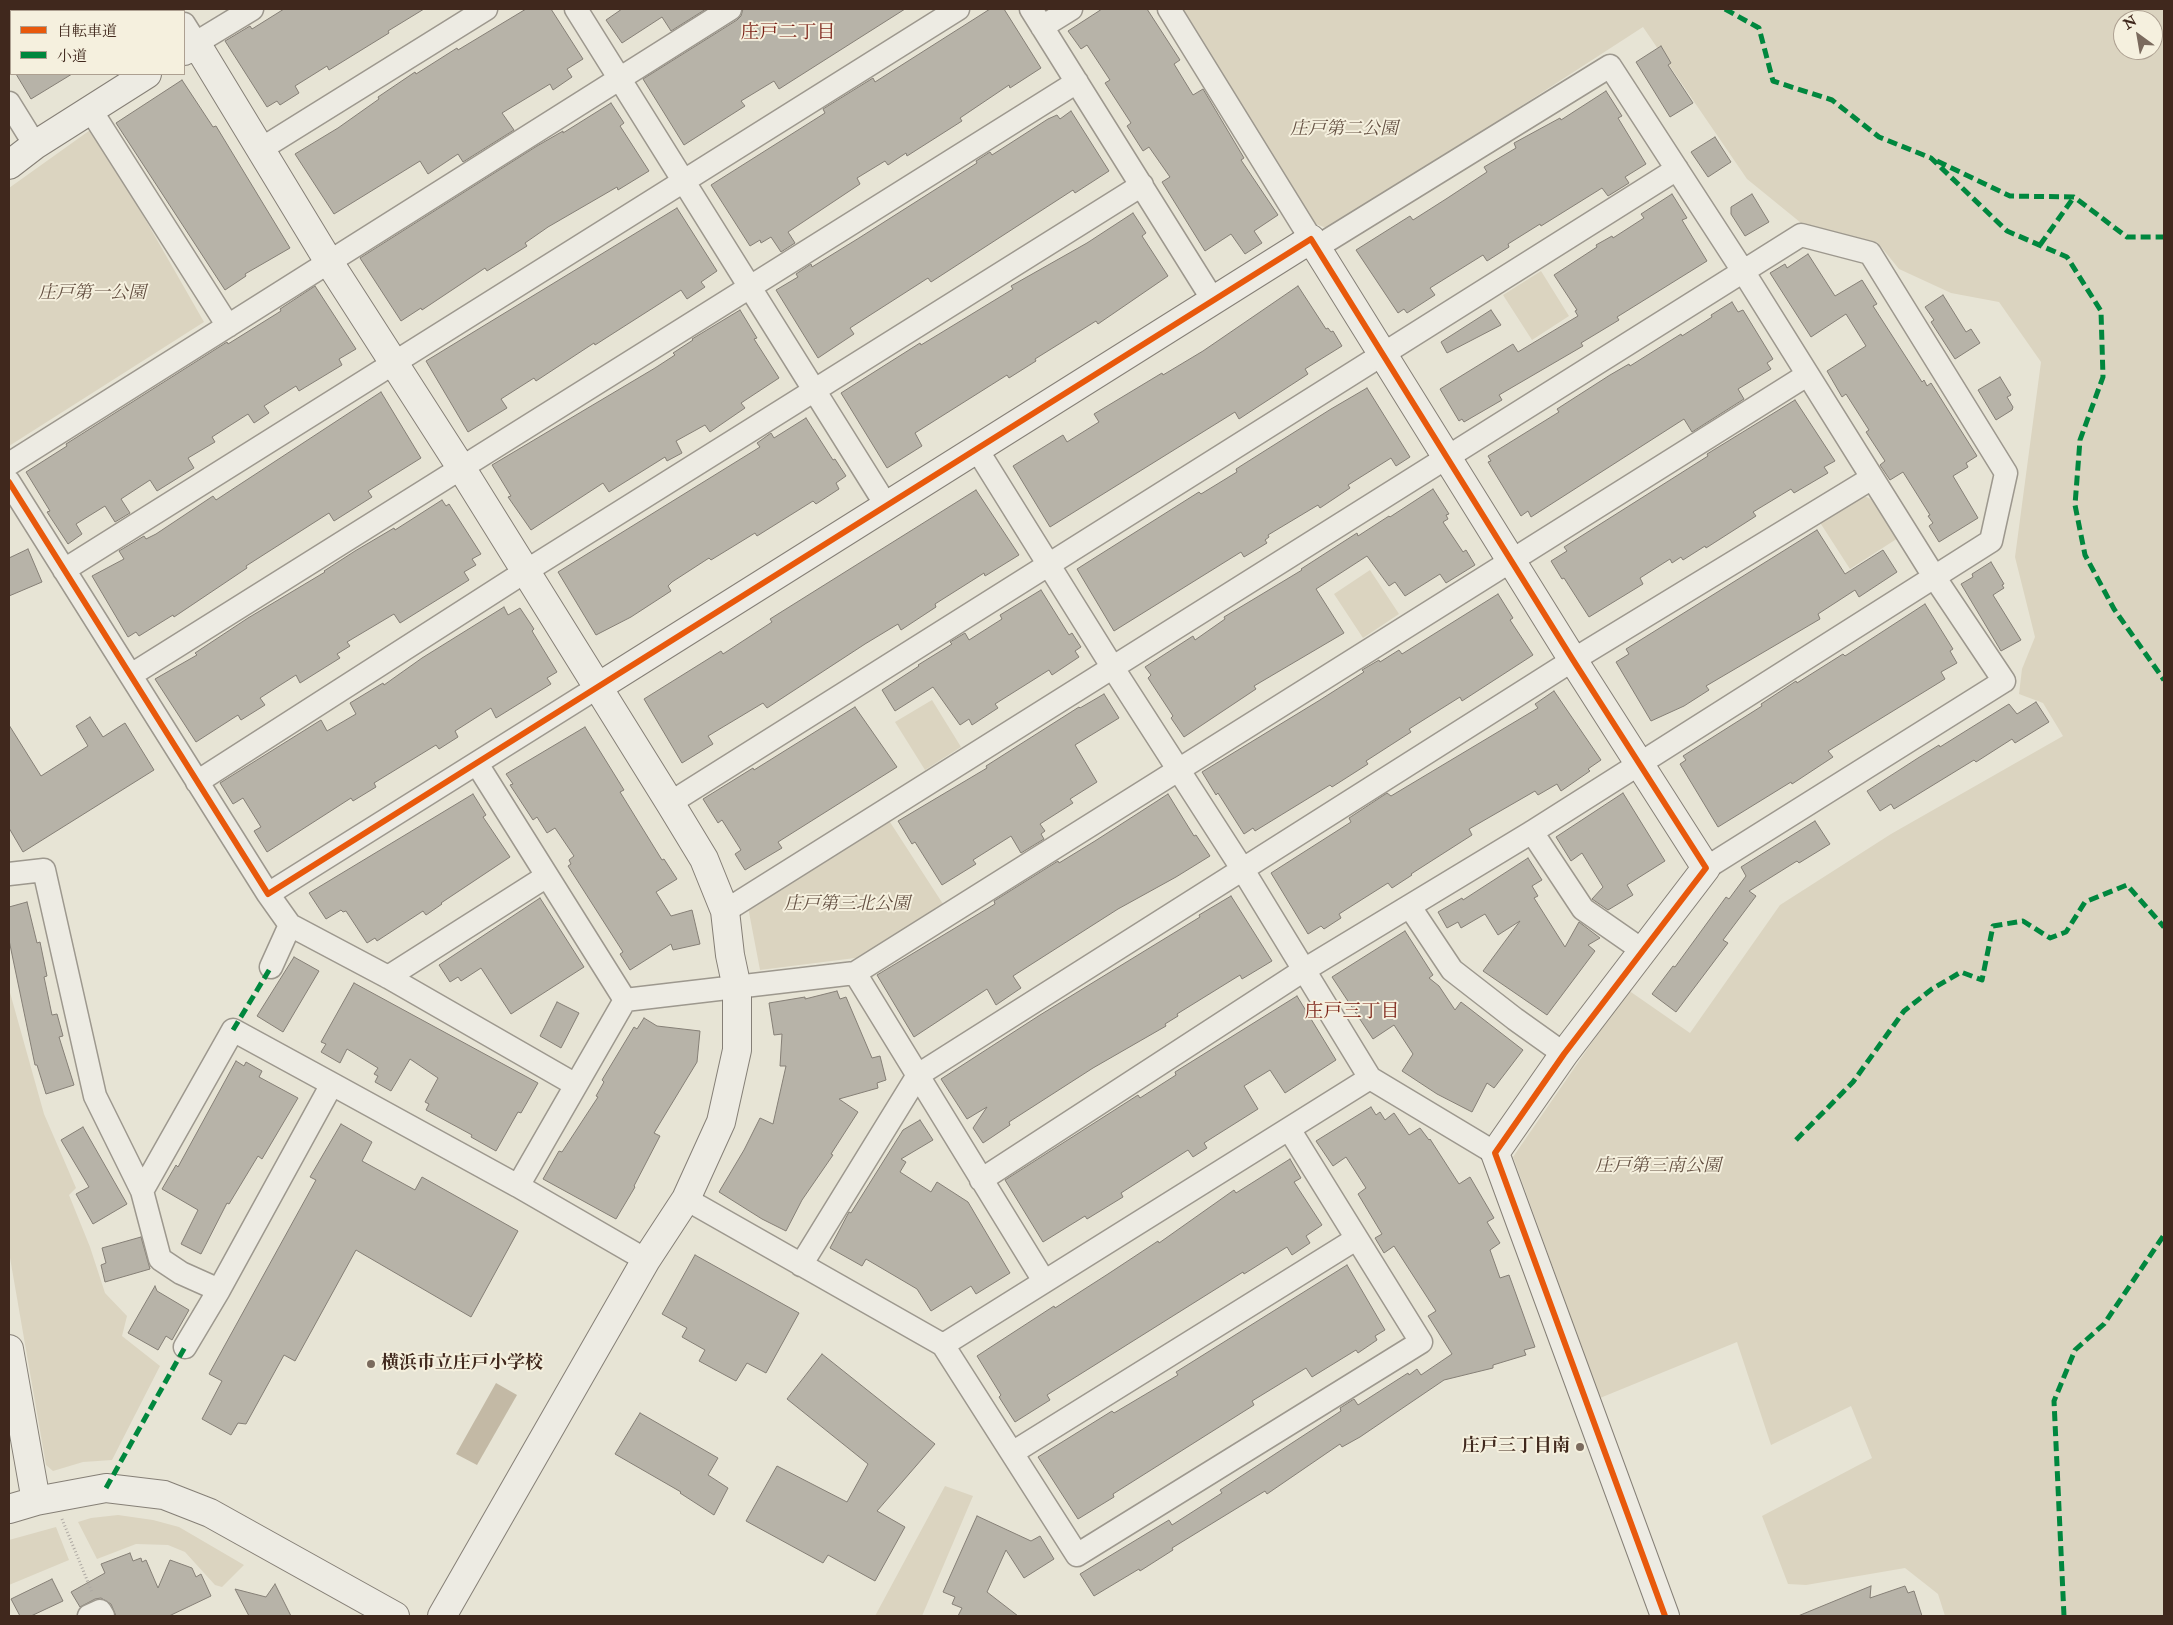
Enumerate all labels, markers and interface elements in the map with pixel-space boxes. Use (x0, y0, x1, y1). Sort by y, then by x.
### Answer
legend (10, 10, 185, 75)
north arrow (2113, 10, 2163, 60)
text: N (2120, 12, 2140, 33)
text: 自転車道 (57, 22, 117, 41)
district label: 庄戸二丁目 (741, 23, 835, 45)
text: 小道 (57, 47, 87, 66)
park label: 庄戸第二公園 (1290, 119, 1398, 141)
park label: 庄戸第一公園 (38, 283, 146, 305)
park label: 庄戸第三北公園 (784, 894, 910, 916)
district label: 庄戸三丁目 (1305, 1002, 1399, 1024)
park label: 庄戸第三南公園 (1595, 1156, 1721, 1178)
place label: 横浜市立庄戸小学校 (381, 1353, 543, 1375)
marker: 横浜市立庄戸小学校 (365, 1358, 377, 1370)
place label: 庄戸三丁目南 (1462, 1436, 1570, 1458)
marker: 庄戸三丁目南 (1574, 1441, 1586, 1453)

